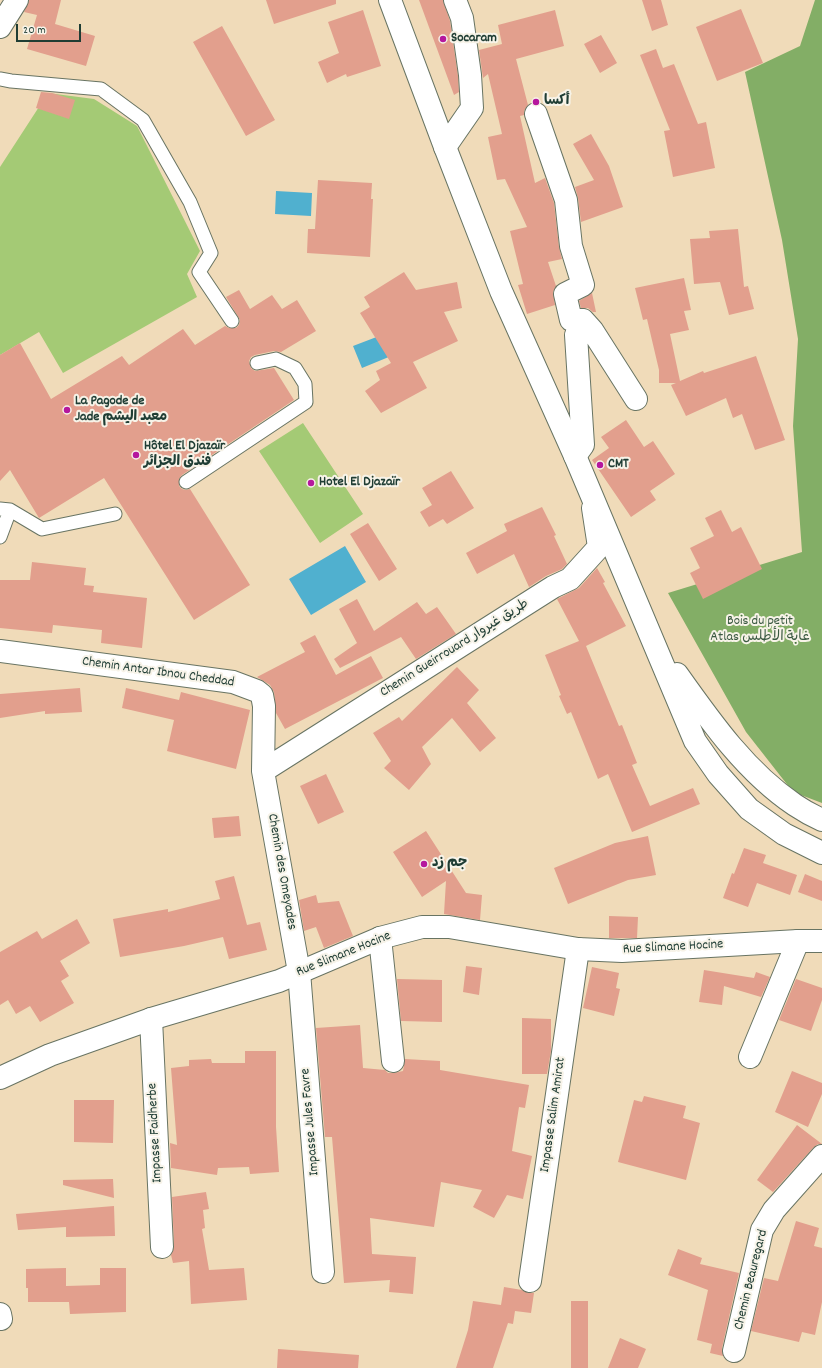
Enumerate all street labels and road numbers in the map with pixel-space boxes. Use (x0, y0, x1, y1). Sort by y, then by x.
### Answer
street label: Chemin Gueirrouard طريق غيروار (378, 596, 532, 702)
street label: Chemin Antar Ibnou Cheddad (81, 654, 235, 692)
street label: Chemin des Omeyades (262, 813, 300, 931)
street label: Rue Slimane Hocine (294, 928, 394, 982)
street label: Rue Slimane Hocine (622, 937, 724, 959)
street label: Impasse Salim Amirat (538, 1056, 570, 1174)
street label: Impasse Jules Favre (298, 1068, 324, 1176)
street label: Impasse Faidherbe (145, 1083, 167, 1183)
street label: Chemin Beauregard (731, 1228, 773, 1332)

